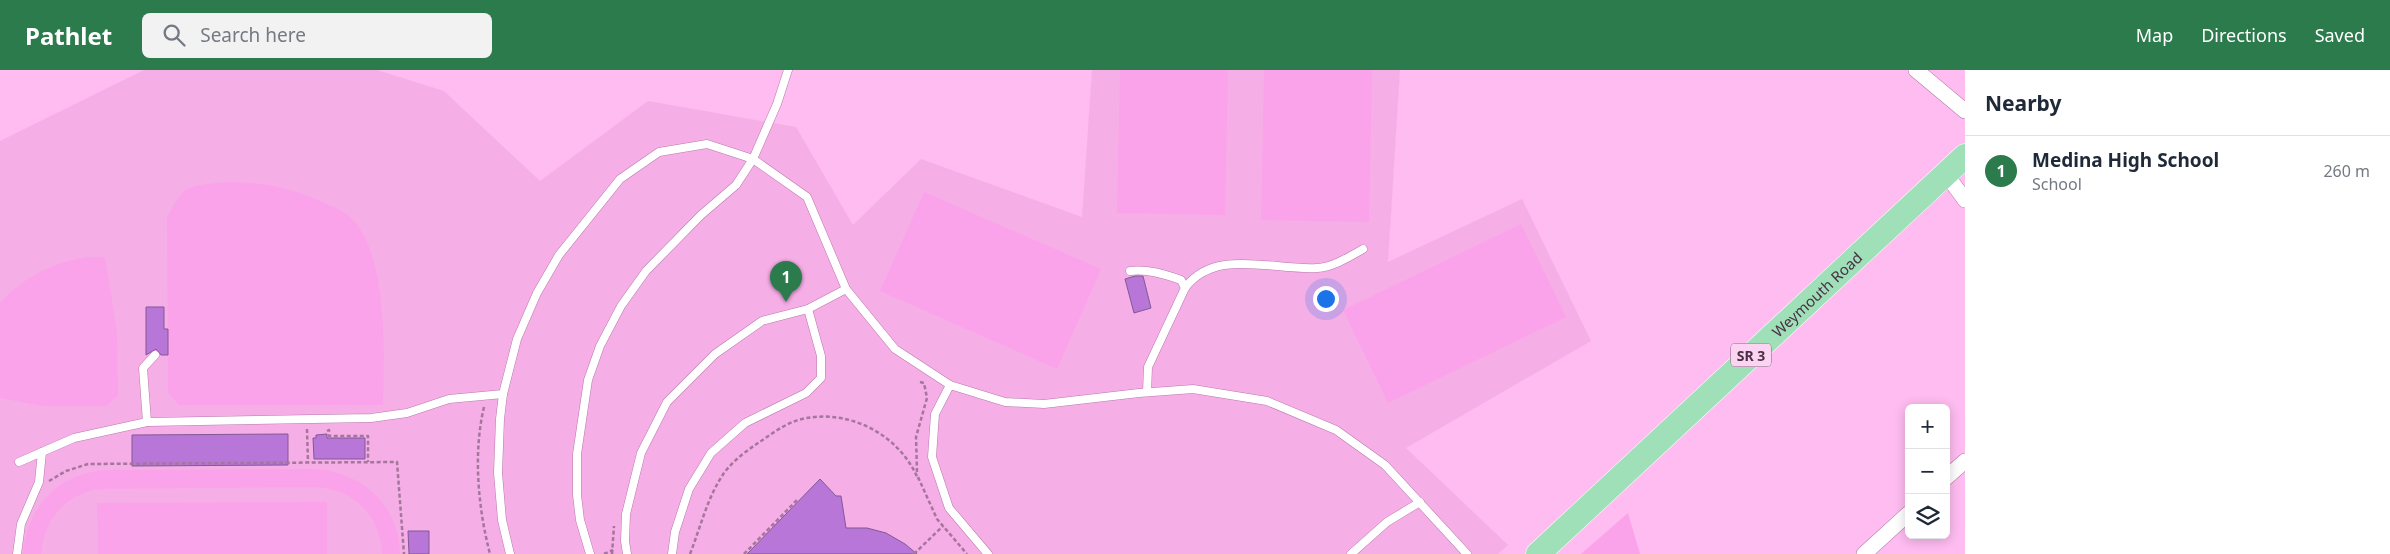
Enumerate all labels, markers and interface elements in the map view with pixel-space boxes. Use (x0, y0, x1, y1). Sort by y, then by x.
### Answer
search box (142, 13, 492, 58)
text: Pathlet (25, 19, 112, 52)
icon: search (160, 21, 188, 49)
text: Search here (200, 22, 306, 48)
text: Map (2136, 23, 2173, 47)
text: Directions (2201, 23, 2287, 47)
text: Saved (2315, 23, 2365, 47)
text: Nearby (1985, 89, 2061, 117)
text: Medina High School (2032, 147, 2219, 173)
text: 1 (1996, 160, 2006, 182)
text: 260 m (2323, 160, 2370, 182)
text: School (2032, 173, 2082, 195)
street label: Weymouth Road (1767, 247, 1866, 341)
pin: 1 (770, 261, 802, 302)
your location (1313, 286, 1339, 312)
road number: SR 3 (1731, 344, 1771, 366)
map controls (1905, 404, 1950, 539)
button: + (1905, 404, 1950, 449)
button: − (1905, 449, 1950, 494)
button: layers (1905, 494, 1950, 539)

